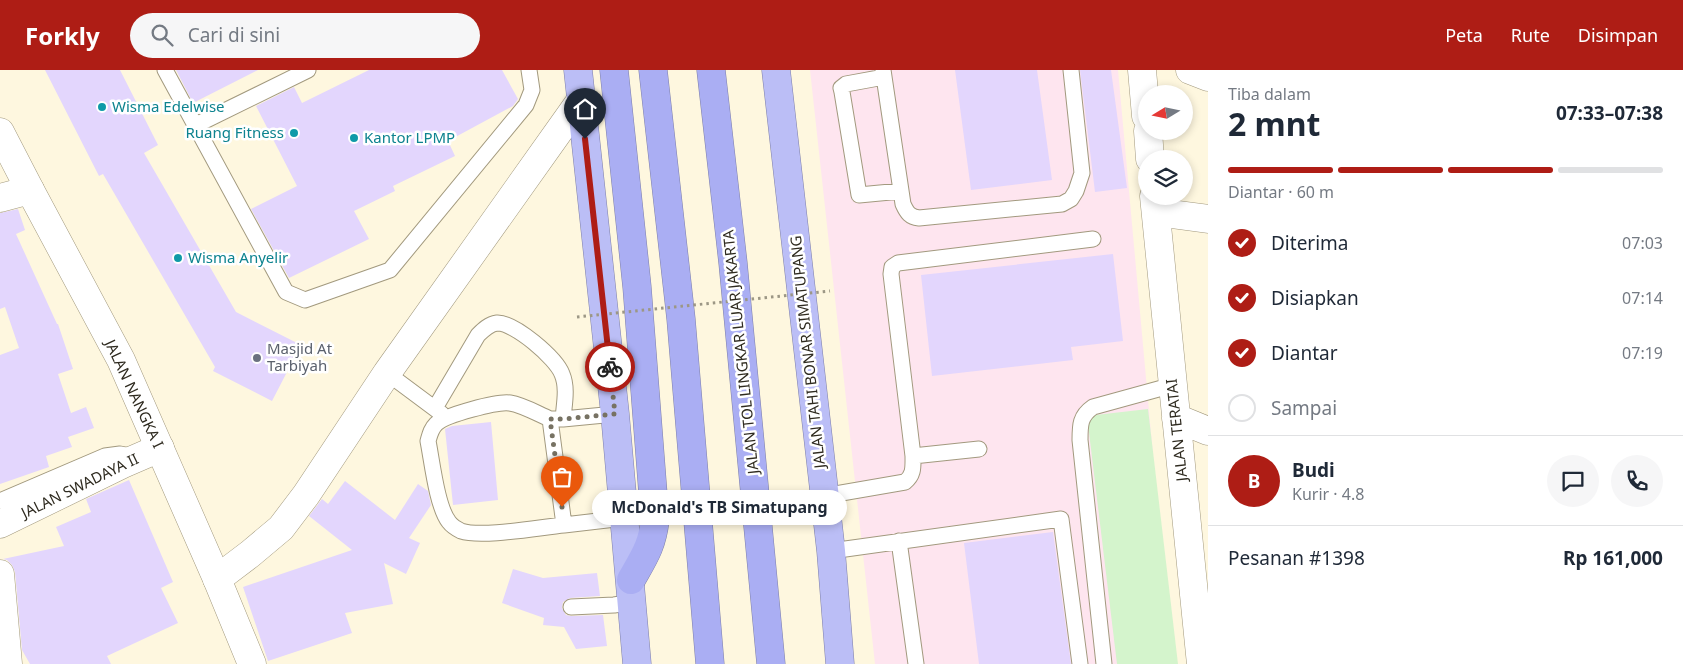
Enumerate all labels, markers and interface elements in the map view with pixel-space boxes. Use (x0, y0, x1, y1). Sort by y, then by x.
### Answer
search box (130, 13, 480, 58)
text: Forkly (25, 19, 100, 52)
icon: search (148, 21, 176, 49)
text: Cari di sini (188, 22, 280, 48)
text: Peta (1445, 23, 1483, 47)
text: Rute (1511, 23, 1550, 47)
text: Disimpan (1578, 23, 1658, 47)
text: Tiba dalam (1228, 83, 1311, 105)
north arrow (1138, 85, 1192, 140)
map controls (1138, 85, 1193, 205)
pin (564, 88, 606, 139)
icon: home (571, 95, 599, 123)
place label: Wisma Edelwise (112, 96, 225, 116)
text: 07:33–07:38 (1556, 100, 1663, 126)
marker: Wisma Edelwise (96, 101, 108, 113)
text: 2 mnt (1228, 102, 1321, 145)
place label: Ruang Fitness (185, 122, 284, 142)
marker: Ruang Fitness (288, 127, 300, 139)
place label: Kantor LPMP (364, 127, 455, 147)
marker: Kantor LPMP (348, 132, 360, 144)
button: layers (1138, 150, 1193, 205)
text: Diantar · 60 m (1228, 181, 1334, 203)
street label: JALAN TOL LINGKAR LUAR JAKARTA (717, 229, 763, 477)
icon: check (1228, 229, 1256, 257)
text: Diterima (1271, 230, 1349, 256)
text: 07:03 (1622, 232, 1663, 254)
street label: JALAN TAHI BONAR SIMATUPANG (785, 235, 829, 472)
place label: Wisma Anyelir (188, 247, 288, 267)
marker: Wisma Anyelir (172, 252, 184, 264)
icon: check (1228, 284, 1256, 312)
text: Disiapkan (1271, 285, 1359, 311)
text: 07:14 (1622, 287, 1663, 309)
street label: JALAN NANGKA I (100, 334, 169, 451)
place label: Masjid At Tarbiyah (267, 338, 333, 375)
icon: check (1228, 339, 1256, 367)
text: Diantar (1271, 340, 1338, 366)
courier (585, 342, 635, 392)
text: 07:19 (1622, 342, 1663, 364)
marker: Masjid At Tarbiyah (251, 352, 263, 364)
icon: bike (596, 353, 624, 381)
street label: JALAN TERATAI (1161, 378, 1192, 484)
text: Sampai (1271, 395, 1337, 421)
street label: JALAN SWADAYA II (16, 448, 142, 523)
button: chat (1547, 455, 1599, 507)
button: phone (1611, 455, 1663, 507)
pin (541, 456, 583, 507)
text: Budi (1292, 457, 1335, 483)
icon: bag (548, 463, 576, 491)
text: B (1248, 468, 1260, 494)
text: Kurir · 4.8 (1292, 483, 1364, 505)
callout: McDonald's TB Simatupang (592, 490, 847, 524)
text: McDonald's TB Simatupang (611, 496, 828, 518)
text: Pesanan #1398 (1228, 545, 1365, 571)
text: Rp 161,000 (1563, 545, 1663, 571)

